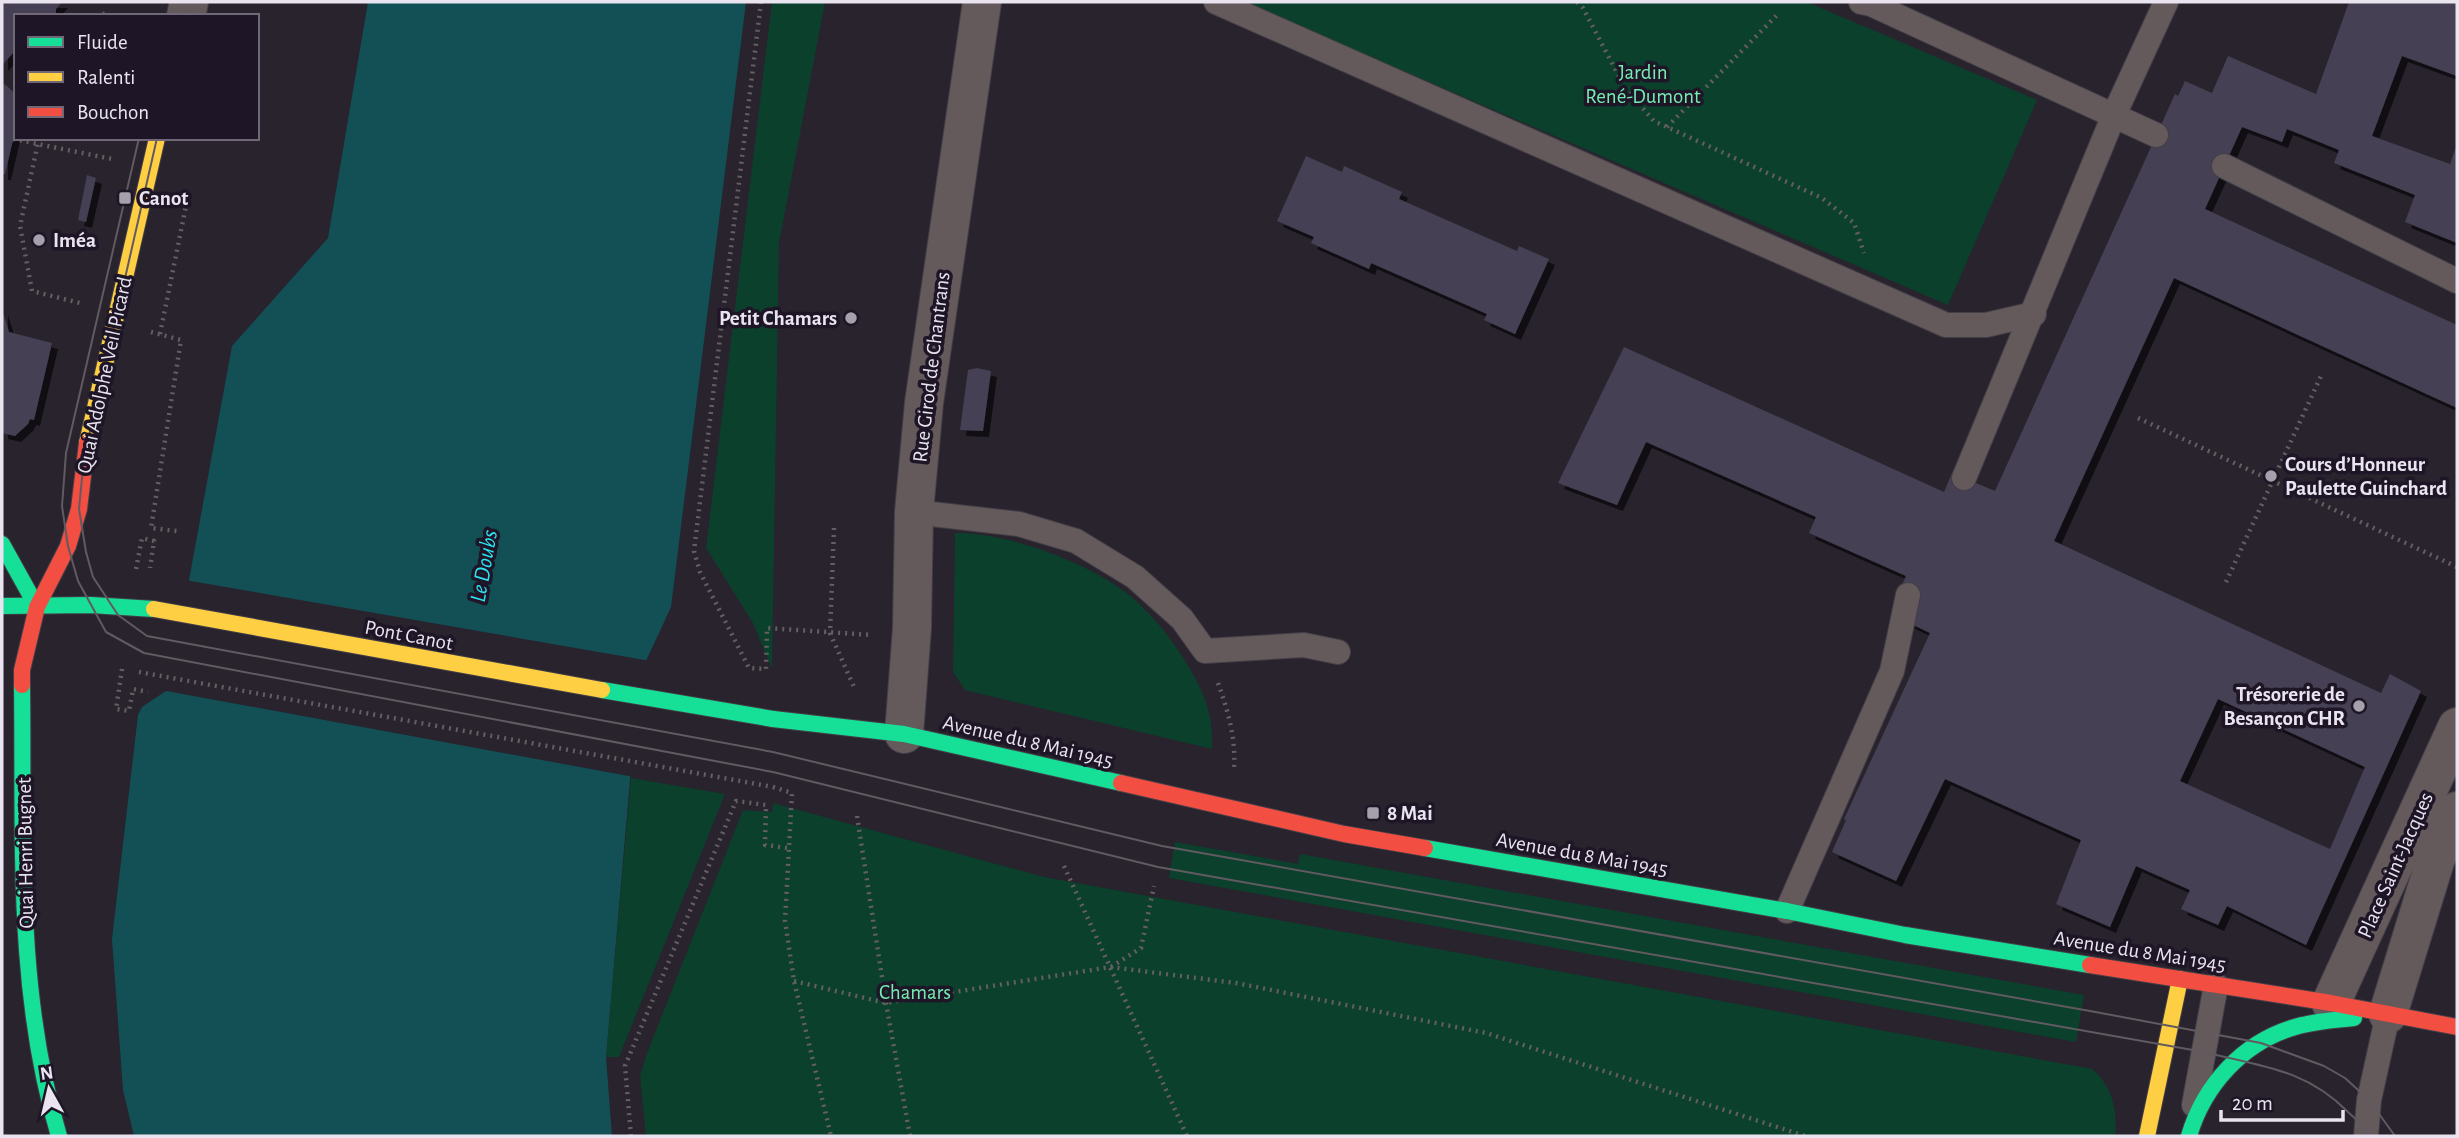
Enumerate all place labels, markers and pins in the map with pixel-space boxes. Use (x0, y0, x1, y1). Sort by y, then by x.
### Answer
place label: Canot (139, 188, 188, 209)
marker: Canot (117, 190, 133, 206)
place label: Iméa (53, 230, 96, 251)
marker: Iméa (31, 232, 47, 248)
place label: Petit Chamars (719, 308, 837, 329)
marker: Petit Chamars (843, 310, 859, 326)
place label: Cours d’Honneur Paulette Guinchard (2285, 454, 2447, 499)
marker: Cours d’Honneur Paulette Guinchard (2263, 468, 2279, 484)
place label: Trésorerie de Besançon CHR (2223, 684, 2345, 729)
marker: Trésorerie de Besançon CHR (2351, 698, 2367, 714)
place label: 8 Mai (1387, 803, 1433, 824)
marker: 8 Mai (1365, 805, 1381, 821)

